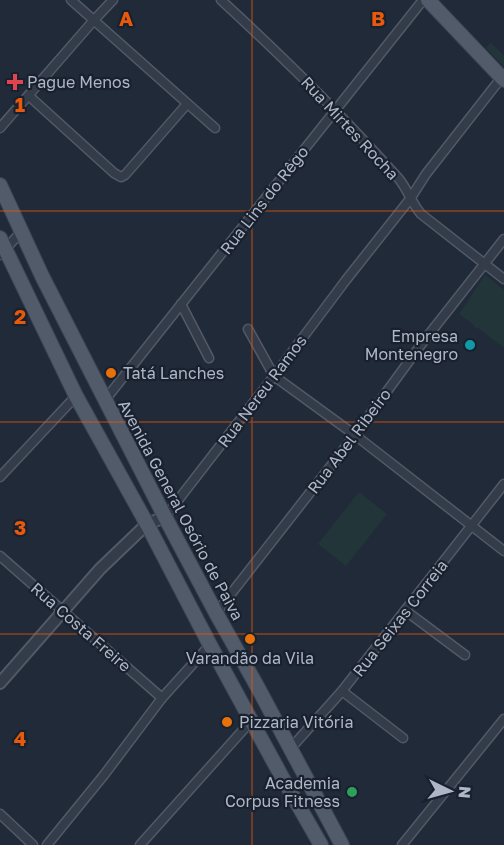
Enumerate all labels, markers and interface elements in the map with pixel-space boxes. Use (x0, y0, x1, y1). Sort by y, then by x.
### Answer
text: A (119, 6, 133, 30)
text: B (371, 6, 385, 30)
place label: Pague Menos (27, 72, 130, 92)
street label: Rua Mirtes Rocha (297, 72, 403, 184)
marker: Pague Menos (8, 75, 22, 89)
text: 1 (15, 92, 25, 116)
street label: Rua Lins do Rêgo (216, 142, 312, 258)
text: 2 (14, 304, 26, 328)
place label: Empresa Montenegro (365, 326, 458, 364)
street label: Rua Nereu Ramos (213, 331, 311, 451)
marker: Empresa Montenegro (463, 338, 477, 352)
place label: Tatá Lanches (123, 363, 224, 383)
marker: Tatá Lanches (104, 366, 118, 380)
street label: Rua Abel Ribeiro (303, 384, 395, 498)
street label: Avenida General Osório de Paiva (114, 396, 248, 624)
text: 3 (14, 515, 26, 539)
street label: Rua Seixas Correia (348, 556, 452, 680)
street label: Rua Costa Freire (27, 578, 135, 676)
marker: Varandão da Vila (243, 632, 257, 646)
place label: Varandão da Vila (186, 648, 314, 668)
place label: Pizzaria Vitória (239, 712, 353, 732)
marker: Pizzaria Vitória (220, 715, 234, 729)
text: 4 (14, 726, 26, 750)
north arrow (420, 761, 480, 821)
place label: Academia Corpus Fitness (225, 773, 340, 811)
marker: Academia Corpus Fitness (345, 785, 359, 799)
text: N (454, 785, 475, 799)

